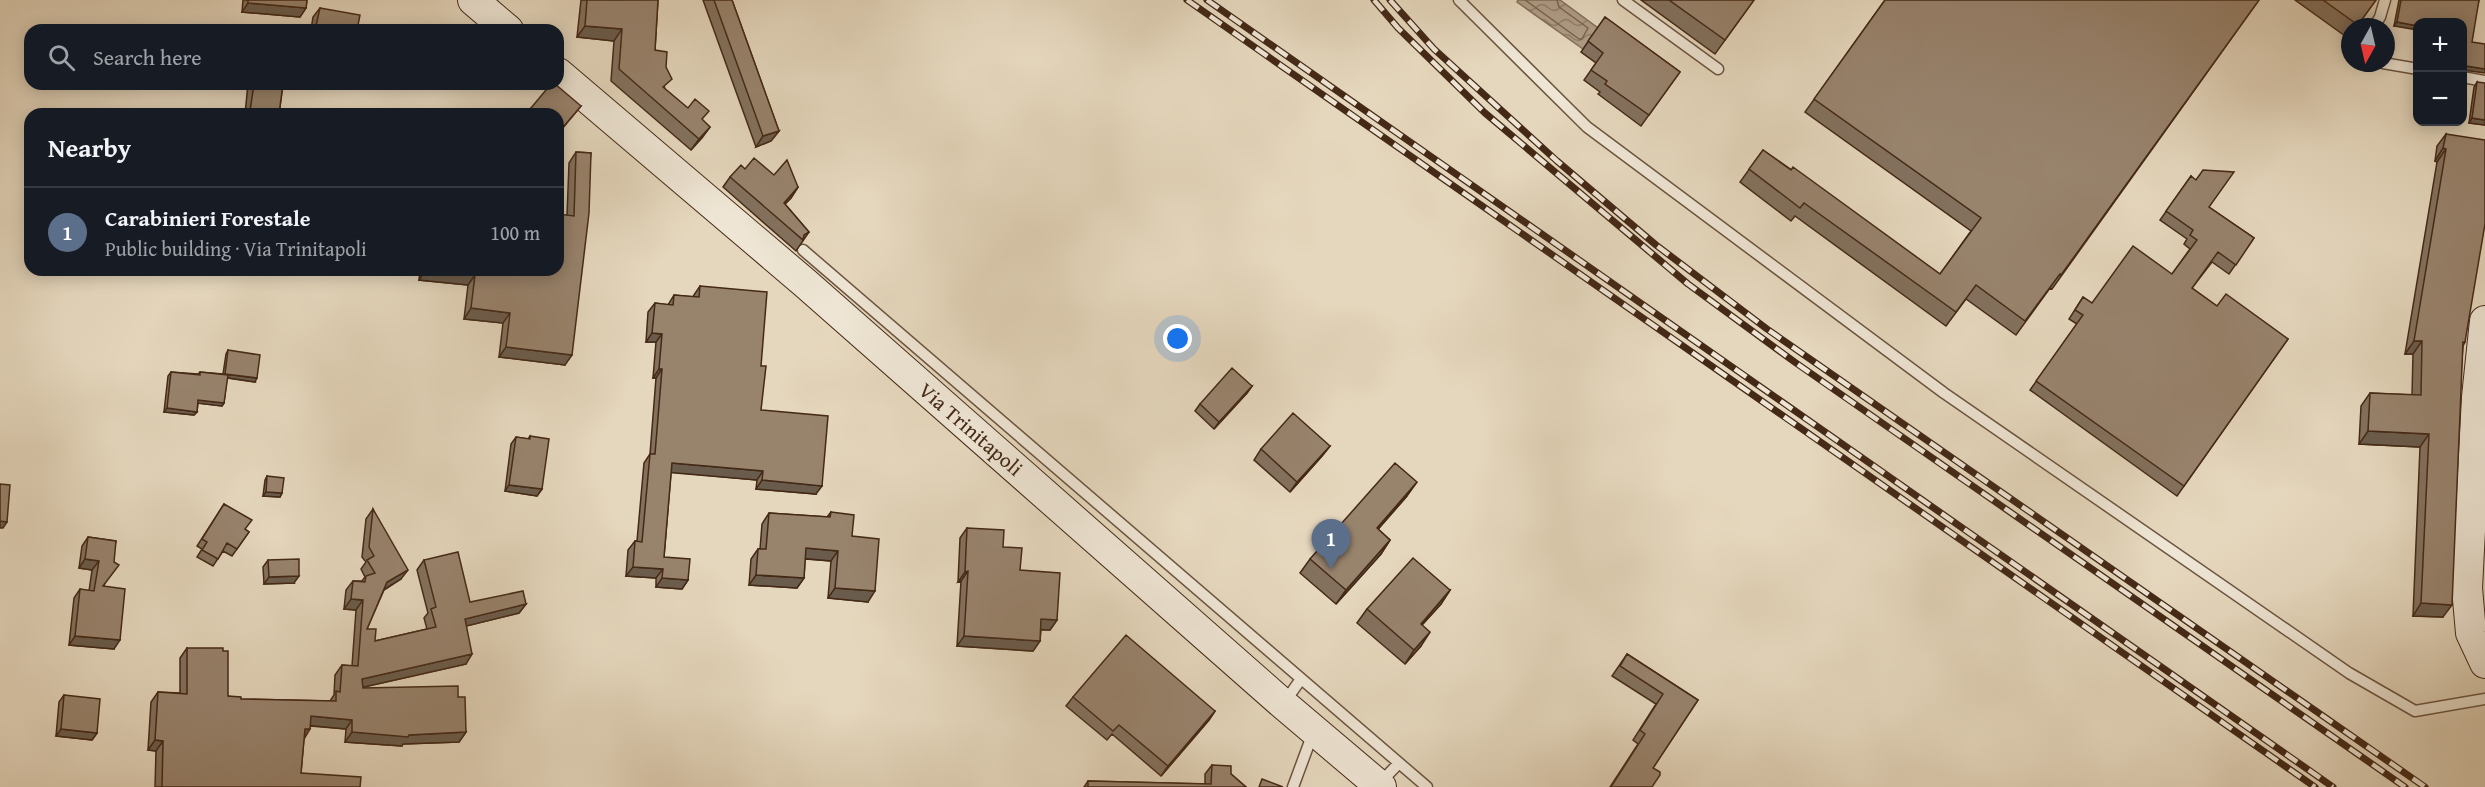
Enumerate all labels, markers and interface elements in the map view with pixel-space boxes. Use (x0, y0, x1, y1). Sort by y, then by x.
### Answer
north arrow (2341, 18, 2395, 72)
map controls (2413, 18, 2467, 126)
button: + (2413, 18, 2467, 72)
search box (24, 24, 564, 90)
icon: search (45, 41, 78, 74)
text: Search here (93, 41, 202, 73)
button: − (2413, 72, 2467, 126)
text: Nearby (48, 128, 131, 167)
text: Carabinieri Forestale (105, 202, 311, 234)
text: 1 (62, 218, 73, 247)
text: 100 m (490, 218, 540, 247)
text: Public building · Via Trinitapoli (105, 234, 367, 263)
your location (1163, 324, 1192, 353)
street label: Via Trinitapoli (912, 375, 1030, 483)
pin: 1 (1312, 520, 1350, 569)

